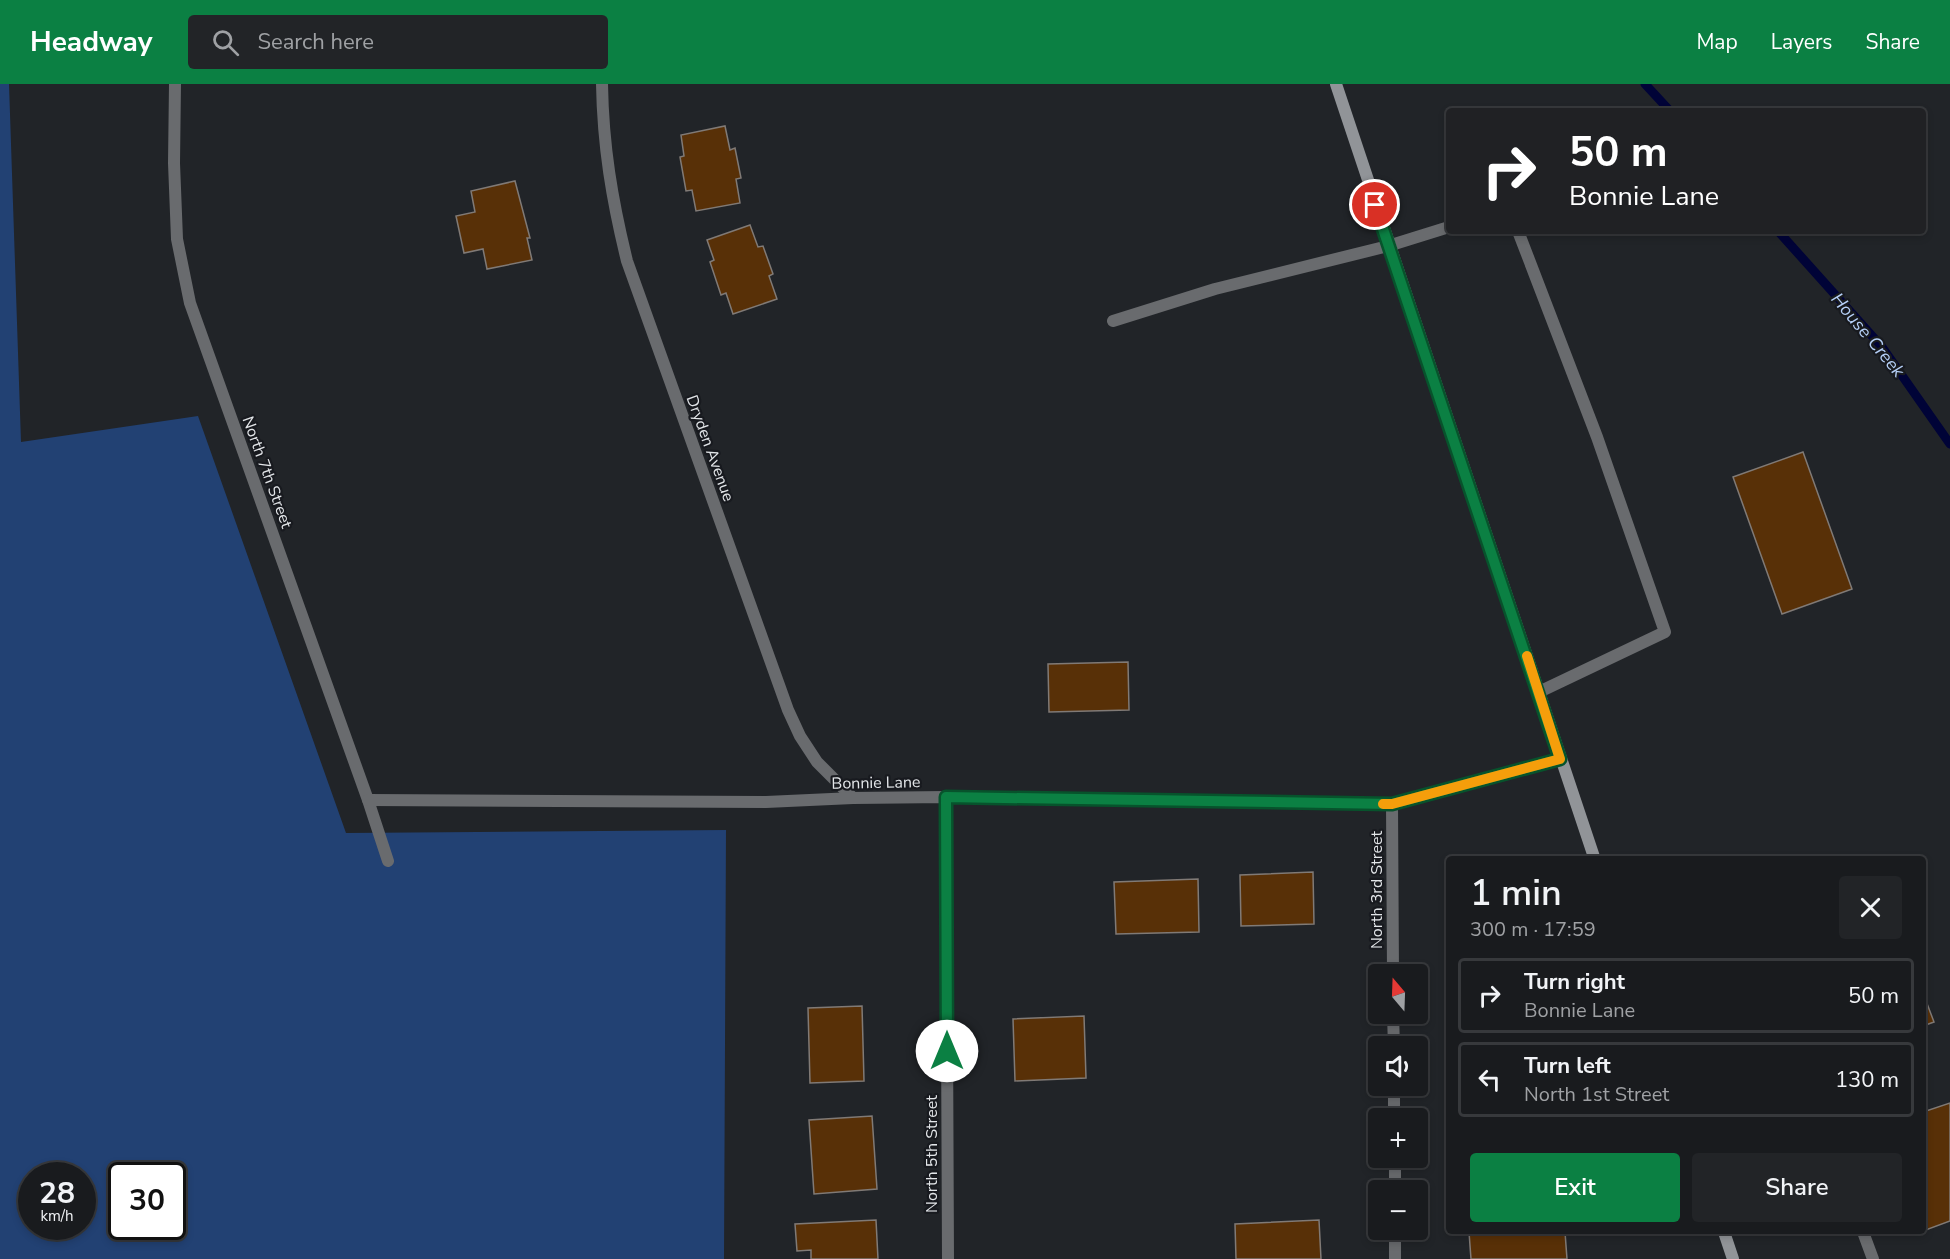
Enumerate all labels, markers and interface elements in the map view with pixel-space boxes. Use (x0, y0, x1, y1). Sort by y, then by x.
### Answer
search box (188, 15, 608, 69)
text: Headway (30, 23, 152, 61)
icon: search (209, 26, 242, 59)
text: Search here (257, 27, 374, 57)
text: Map (1696, 28, 1738, 56)
text: Layers (1771, 28, 1832, 56)
text: Share (1865, 28, 1920, 56)
text: 50 m (1569, 124, 1668, 181)
icon: right (1470, 132, 1548, 210)
text: Bonnie Lane (1569, 178, 1719, 215)
pin (1349, 179, 1400, 230)
icon: arrive (1358, 188, 1391, 221)
water label: House Creek (1826, 288, 1911, 383)
street label: Dryden Avenue (681, 392, 739, 505)
street label: North 7th Street (237, 413, 298, 532)
street label: Bonnie Lane (831, 771, 921, 795)
street label: North 3rd Street (1366, 831, 1388, 949)
text: 1 min (1470, 869, 1562, 918)
button: close (1839, 876, 1902, 939)
text: 300 m · 17:59 (1470, 916, 1596, 943)
north arrow (1368, 964, 1428, 1024)
map controls (1368, 964, 1428, 1240)
text: Turn right (1524, 967, 1625, 997)
icon: right (1473, 979, 1506, 1012)
text: 50 m (1848, 981, 1899, 1011)
text: Bonnie Lane (1524, 997, 1635, 1024)
position arrow (915, 1019, 979, 1083)
button: sound (1368, 1036, 1428, 1096)
text: Turn left (1524, 1051, 1611, 1081)
icon: left (1473, 1063, 1506, 1096)
text: 130 m (1835, 1065, 1899, 1095)
text: North 1st Street (1524, 1081, 1669, 1108)
street label: North 5th Street (921, 1095, 943, 1213)
button: + (1368, 1108, 1428, 1168)
button: Exit (1470, 1153, 1680, 1222)
button: Share (1692, 1153, 1902, 1222)
speed limit sign: 30 (108, 1162, 186, 1240)
text: 28 (39, 1173, 75, 1214)
button: − (1368, 1180, 1428, 1240)
text: km/h (40, 1206, 74, 1226)

